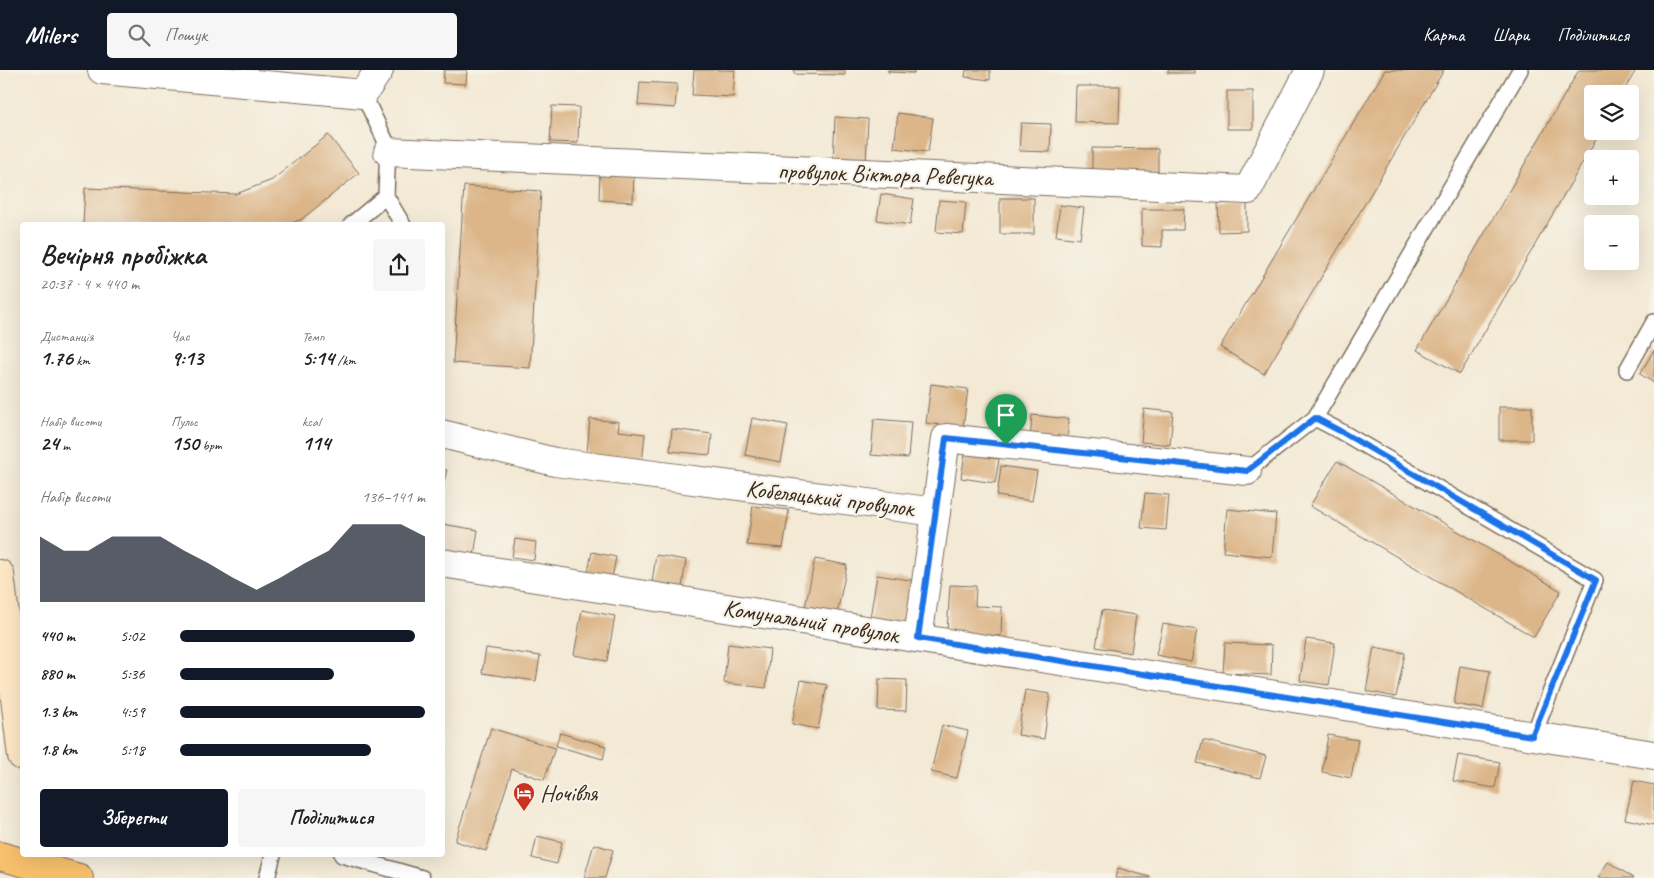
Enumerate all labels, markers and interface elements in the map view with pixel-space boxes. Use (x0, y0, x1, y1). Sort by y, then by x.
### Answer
search box (107, 13, 457, 58)
text: Milers (25, 20, 77, 50)
icon: search (125, 21, 153, 49)
text: Пошук (165, 23, 207, 47)
text: Карта (1423, 24, 1464, 46)
text: Шари (1492, 24, 1529, 46)
text: Поділитися (1557, 24, 1629, 46)
map controls (1584, 85, 1639, 270)
button: layers (1584, 85, 1639, 140)
button: + (1584, 150, 1639, 205)
street label: провулок Віктора Ревегука (777, 155, 995, 193)
button: − (1584, 215, 1639, 270)
text: Вечірня пробіжка (40, 237, 206, 272)
button: share (373, 239, 425, 291)
text: 20:37 · 4 × 440 m (40, 274, 139, 294)
text: Дистанція (40, 328, 93, 345)
text: Час (171, 328, 189, 345)
text: Темп (302, 328, 325, 345)
text: 1.76 (40, 345, 73, 371)
text: 9:13 (171, 345, 203, 371)
text: 5:14 (302, 345, 334, 371)
text: km (73, 352, 90, 369)
text: /km (334, 352, 356, 369)
pin (985, 394, 1027, 445)
icon: arrive (992, 401, 1020, 429)
text: Набір висоти (40, 413, 101, 430)
text: Пульс (171, 413, 198, 430)
text: kcal (302, 413, 321, 430)
text: 24 (40, 430, 59, 456)
text: 150 (171, 430, 199, 456)
text: 114 (302, 430, 330, 456)
text: m (59, 437, 70, 454)
text: bpm (199, 437, 222, 454)
street label: Кобеляцький провулок (745, 473, 918, 523)
text: Набір висоти (40, 487, 110, 507)
text: 136–141 m (362, 487, 425, 507)
street label: Комунальний провулок (721, 592, 903, 650)
text: 440 m (40, 626, 75, 646)
text: 5:02 (120, 626, 145, 646)
text: 880 m (40, 664, 75, 684)
text: 5:36 (120, 664, 145, 684)
text: 1.3 km (40, 702, 77, 722)
text: 4:59 (120, 702, 145, 722)
text: 1.8 km (40, 740, 77, 760)
text: 5:18 (120, 740, 145, 760)
place label: Ночівля (540, 778, 599, 808)
hotel icon: Ночівля (512, 781, 536, 812)
button: Зберегти (40, 789, 228, 847)
button: Поділитися (238, 789, 425, 847)

